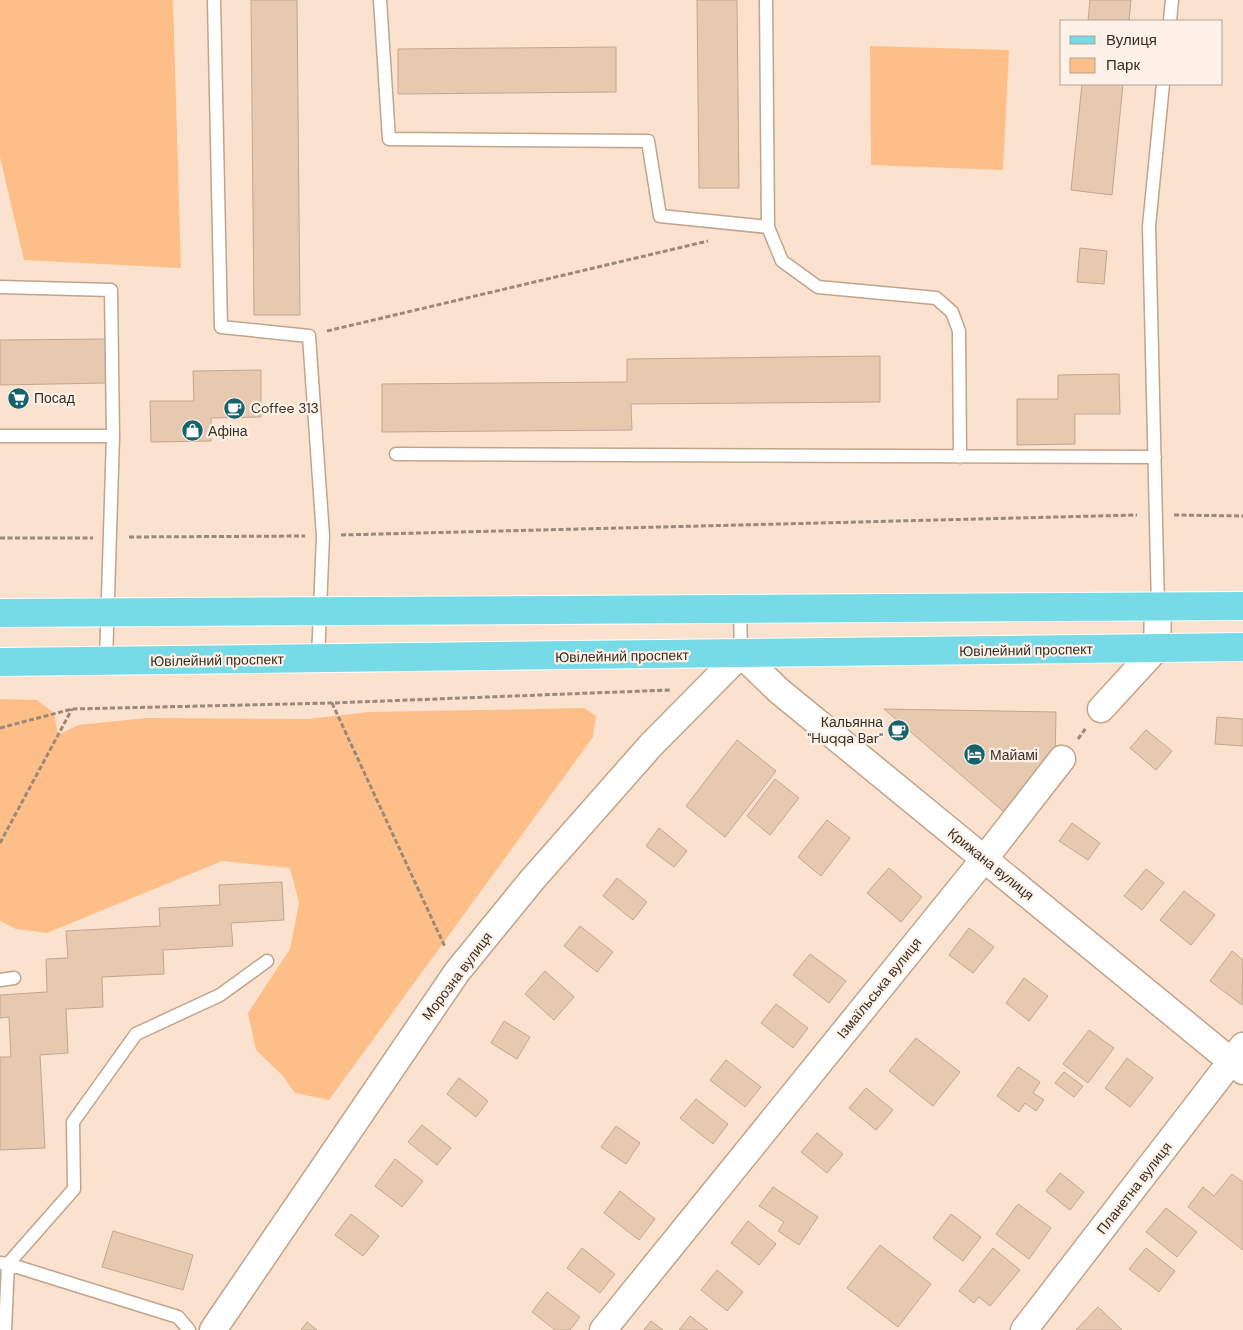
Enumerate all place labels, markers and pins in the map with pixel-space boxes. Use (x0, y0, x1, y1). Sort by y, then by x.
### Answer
supermarket icon: Посад (6, 386, 30, 410)
place label: Посад (34, 389, 75, 407)
cafe icon: Coffee 313 (223, 396, 247, 420)
place label: Coffee 313 (251, 399, 319, 417)
shop icon: Афіна (180, 419, 204, 443)
place label: Афіна (208, 422, 248, 440)
place label: Кальянна "Huqqa Bar" (807, 713, 883, 747)
cafe icon: Кальянна "Huqqa Bar" (887, 718, 911, 742)
hotel icon: Майамі (962, 743, 986, 767)
place label: Майамі (990, 746, 1038, 764)

